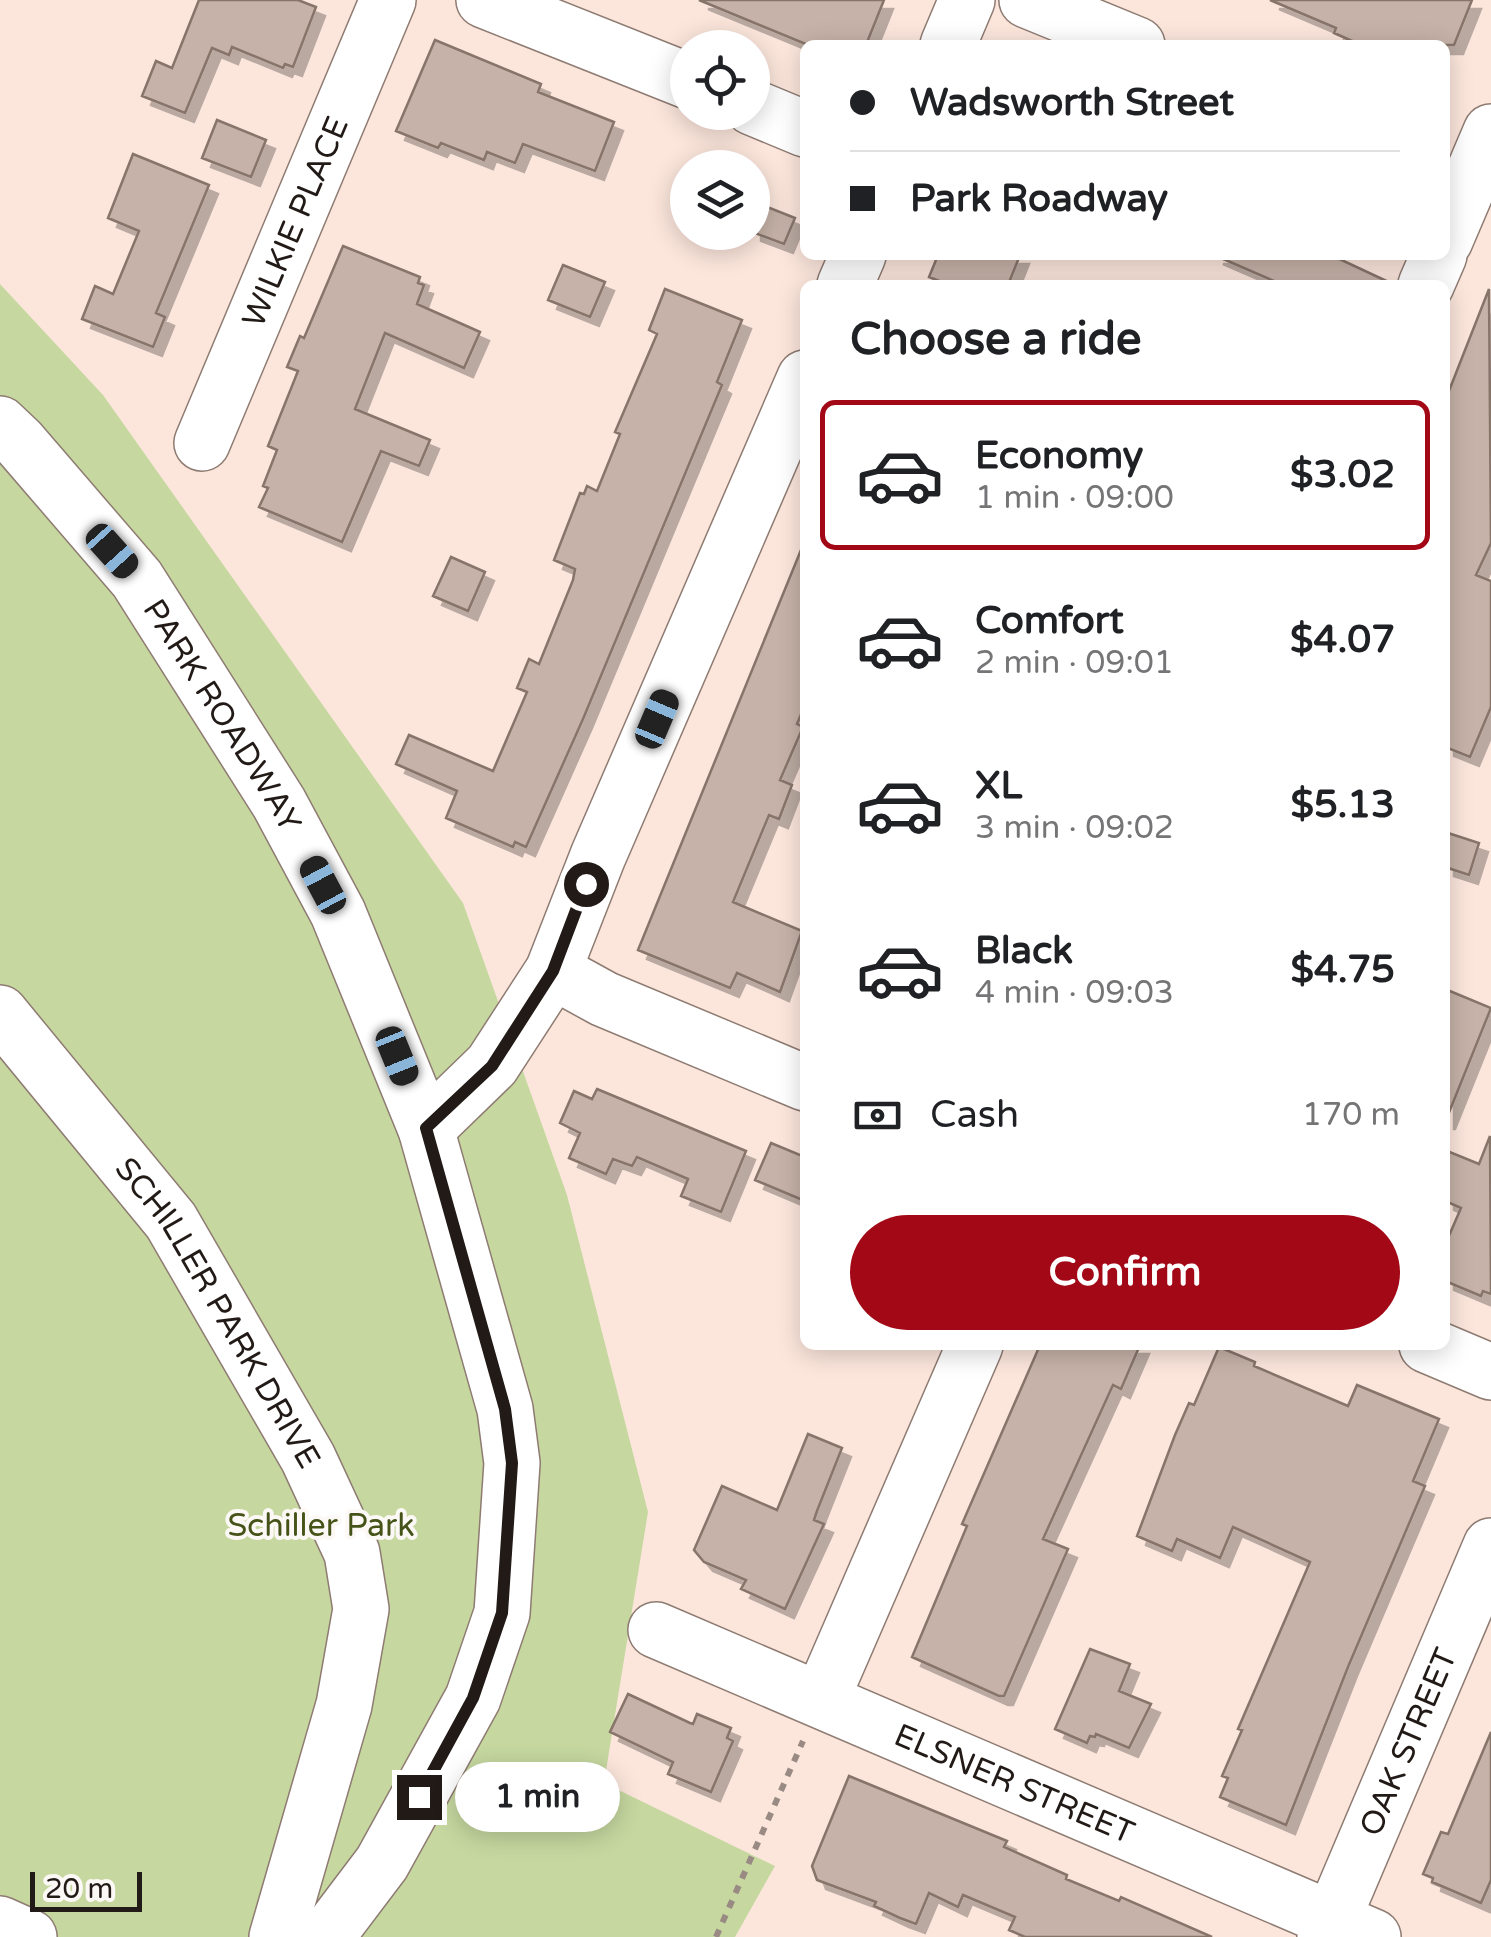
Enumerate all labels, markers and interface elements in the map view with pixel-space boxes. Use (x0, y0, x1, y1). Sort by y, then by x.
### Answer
map controls (670, 30, 770, 250)
button: locate (670, 30, 770, 130)
text: Wadsworth Street (910, 80, 1234, 126)
street label: WILKIE PLACE (235, 111, 357, 333)
button: layers (670, 150, 770, 250)
text: Park Roadway (910, 176, 1168, 222)
text: Choose a ride (850, 313, 1141, 367)
icon: car (855, 430, 945, 520)
text: Economy (975, 433, 1143, 479)
text: $3.02 (1290, 452, 1395, 498)
text: 1 min · 09:00 (975, 479, 1174, 517)
car (81, 519, 143, 583)
street label: PARK ROADWAY (135, 592, 309, 839)
icon: car (855, 595, 945, 685)
text: Comfort (975, 598, 1124, 644)
text: $4.07 (1290, 617, 1395, 663)
text: 2 min · 09:01 (975, 644, 1174, 682)
car (631, 686, 683, 752)
icon: car (855, 760, 945, 850)
text: XL (975, 763, 1022, 809)
text: $5.13 (1290, 782, 1395, 828)
text: 3 min · 09:02 (975, 809, 1174, 847)
car (296, 851, 350, 919)
route start (564, 862, 609, 907)
icon: car (855, 925, 945, 1015)
text: Black (975, 928, 1073, 974)
text: $4.75 (1290, 947, 1395, 993)
text: 4 min · 09:03 (975, 974, 1174, 1012)
car (372, 1023, 422, 1089)
icon: cash (850, 1088, 905, 1143)
text: Cash (930, 1092, 1019, 1138)
text: 170 m (1302, 1096, 1400, 1134)
street label: SCHILLER PARK DRIVE (107, 1150, 328, 1475)
button: Confirm (850, 1215, 1400, 1330)
park label: Schiller Park (227, 1507, 415, 1545)
street label: OAK STREET (1352, 1642, 1466, 1842)
street label: ELSNER STREET (889, 1716, 1140, 1853)
callout: 1 min (454, 1762, 619, 1832)
route end (397, 1775, 442, 1820)
text: 1 min (495, 1778, 580, 1816)
scale bar (30, 1867, 142, 1912)
text: 20 m (45, 1872, 113, 1906)

